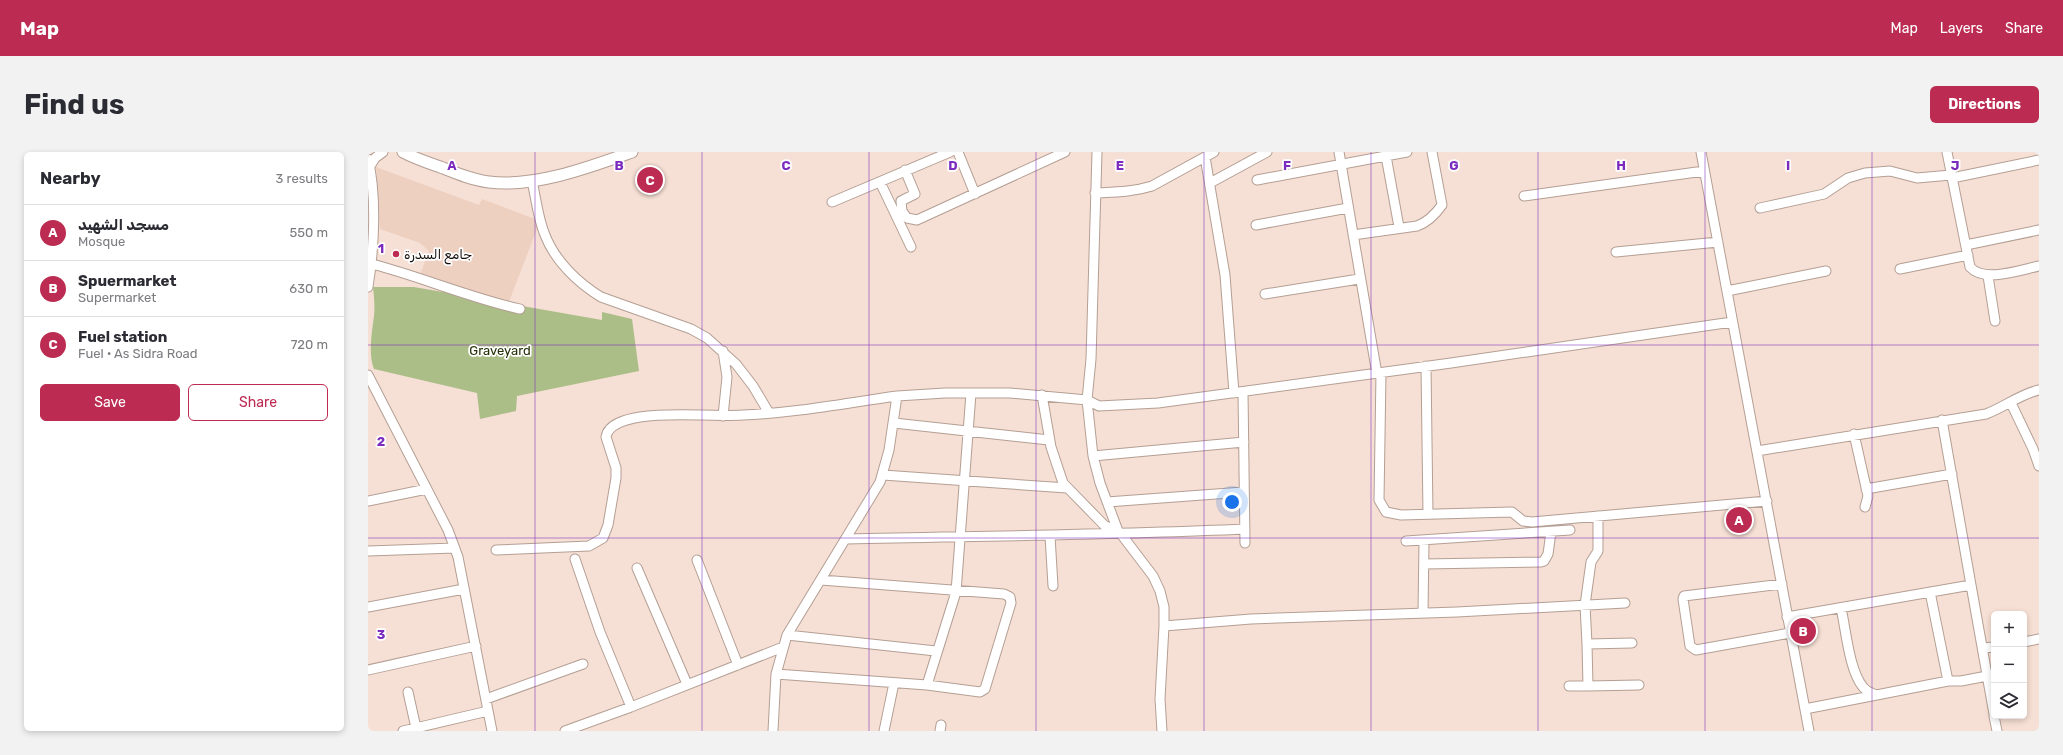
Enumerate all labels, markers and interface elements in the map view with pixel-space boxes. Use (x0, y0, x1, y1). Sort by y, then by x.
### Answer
text: Map (20, 17, 59, 40)
text: Map (1891, 20, 1918, 37)
text: Layers (1940, 20, 1983, 37)
text: Share (2005, 20, 2043, 37)
button: Directions (1930, 86, 2039, 123)
text: Find us (24, 88, 124, 121)
text: A (447, 158, 457, 173)
text: B (614, 158, 624, 173)
text: C (781, 158, 791, 173)
text: D (948, 158, 958, 173)
text: E (1116, 158, 1124, 173)
text: F (1283, 158, 1291, 173)
text: G (1449, 158, 1459, 173)
text: H (1616, 158, 1626, 173)
text: I (1786, 158, 1790, 173)
text: J (1951, 158, 1959, 173)
pin: C (637, 165, 663, 195)
text: Nearby (40, 168, 101, 188)
text: 3 results (276, 171, 328, 186)
text: مسجد الشهيد (78, 216, 169, 234)
text: A (48, 225, 58, 240)
text: 550 m (290, 225, 328, 240)
text: Mosque (78, 234, 125, 249)
text: 1 (378, 241, 384, 256)
place label: جامع السدرة (404, 247, 472, 265)
marker: جامع السدرة (391, 249, 401, 259)
text: Spuermarket (78, 272, 176, 290)
text: B (48, 281, 58, 296)
text: 630 m (289, 281, 328, 296)
text: Supermarket (78, 290, 156, 305)
text: Fuel station (78, 328, 167, 346)
text: C (48, 337, 58, 352)
text: 720 m (291, 337, 328, 352)
park label: Graveyard (469, 343, 531, 358)
text: Fuel · As Sidra Road (78, 346, 198, 361)
button: Save (40, 384, 180, 421)
button: Share (188, 384, 328, 421)
text: 2 (377, 434, 385, 449)
your location (1222, 492, 1242, 512)
pin: A (1726, 505, 1752, 535)
map controls (1991, 611, 2027, 719)
button: + (1991, 611, 2027, 647)
pin: B (1790, 616, 1816, 646)
text: 3 (377, 627, 386, 642)
button: − (1991, 647, 2027, 683)
button: layers (1991, 683, 2027, 719)

